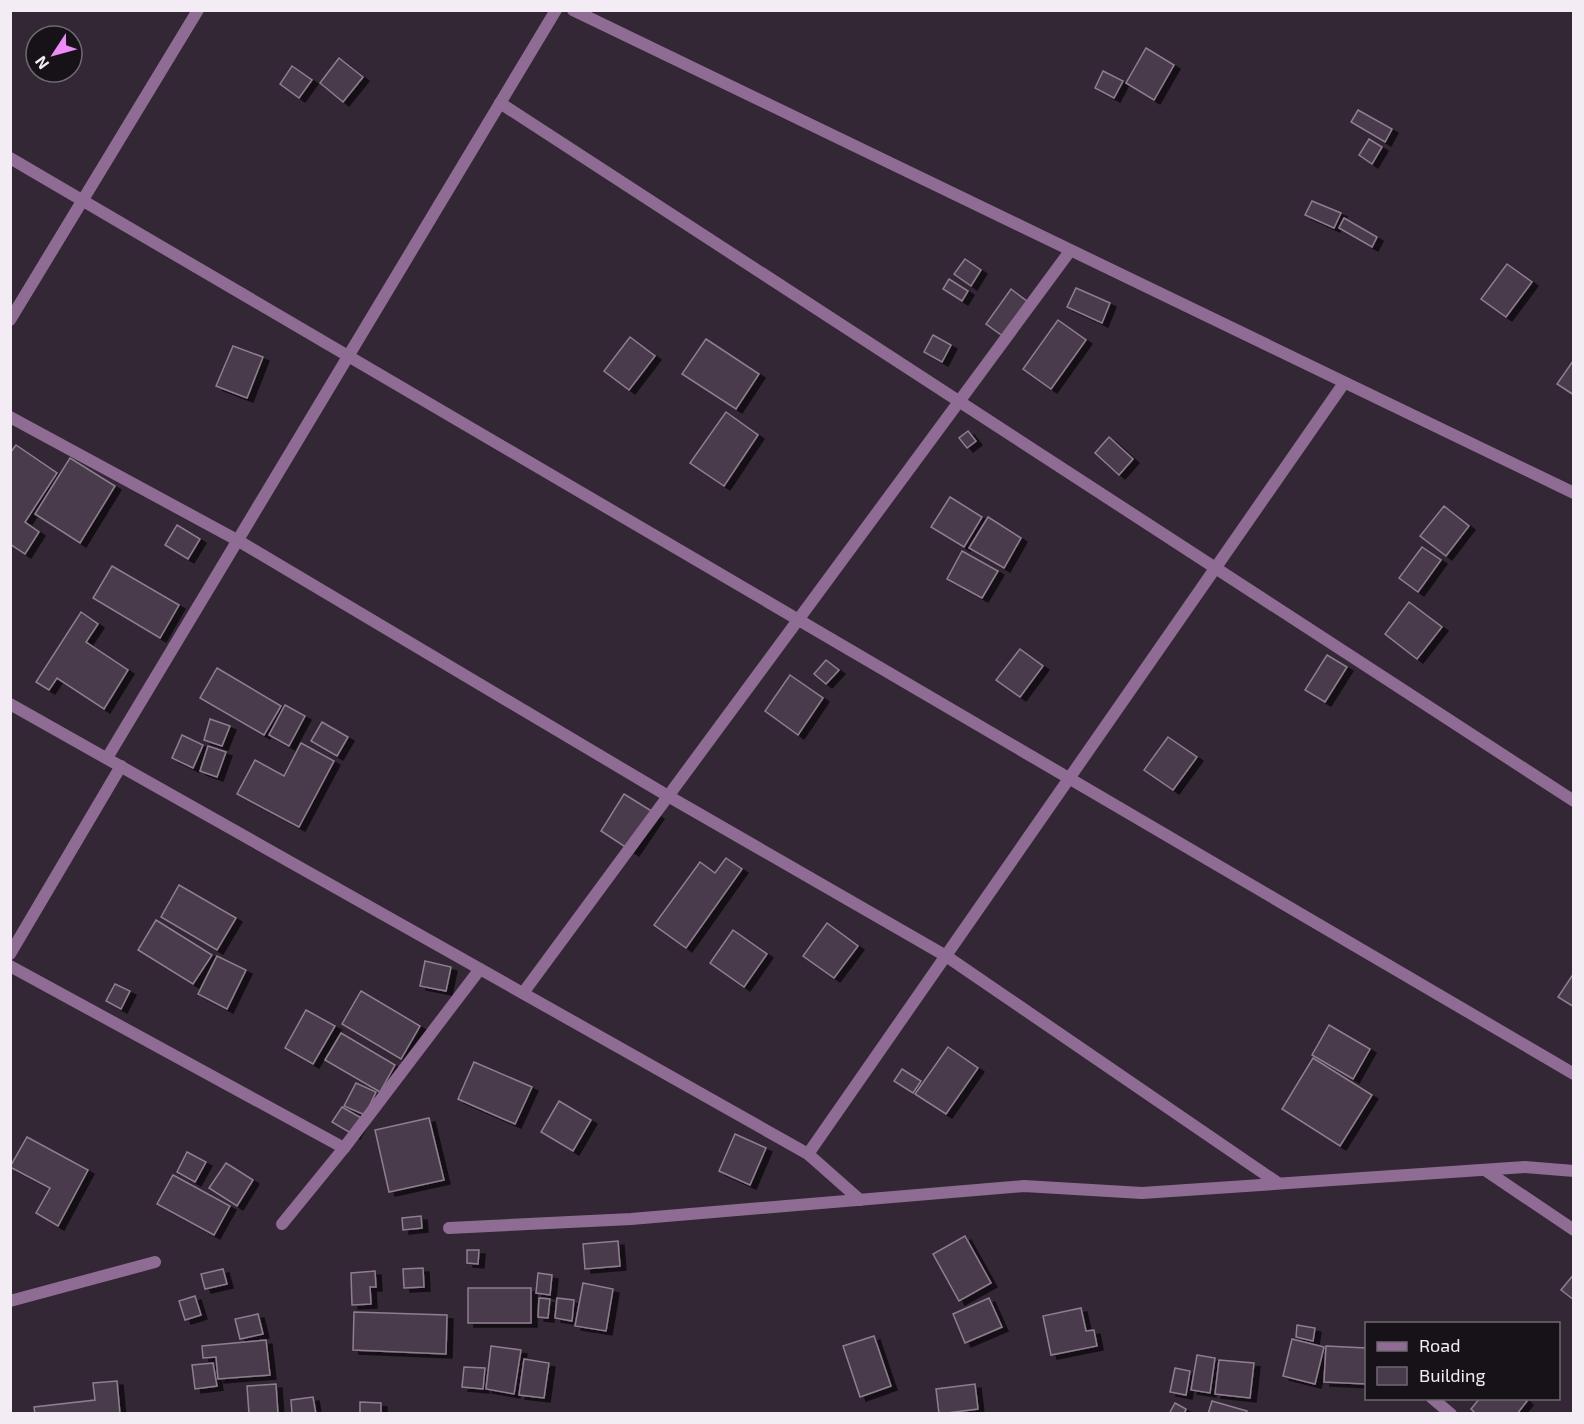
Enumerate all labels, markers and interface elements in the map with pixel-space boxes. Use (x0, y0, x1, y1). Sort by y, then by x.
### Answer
north arrow (24, 24, 84, 84)
text: N (30, 53, 53, 73)
legend (1365, 1322, 1560, 1400)
text: Road (1419, 1334, 1460, 1356)
text: Building (1419, 1364, 1486, 1386)

